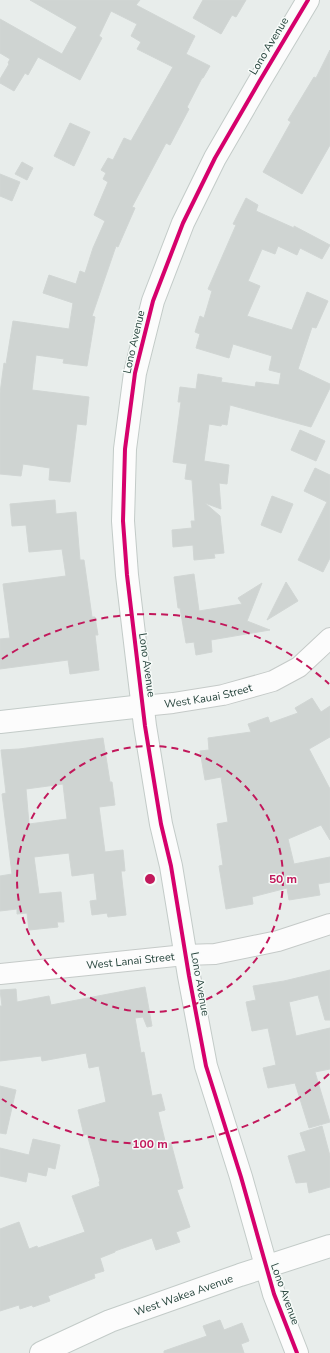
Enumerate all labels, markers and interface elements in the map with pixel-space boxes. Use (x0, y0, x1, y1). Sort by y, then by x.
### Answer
street label: Lono Avenue (246, 14, 292, 78)
street label: Lono Avenue (119, 309, 149, 375)
street label: Lono Avenue (135, 632, 159, 698)
street label: West Kauai Street (163, 680, 254, 711)
text: 50 m (269, 871, 297, 887)
centre of rings (143, 872, 157, 886)
street label: West Lanai Street (85, 949, 175, 973)
street label: Lono Avenue (187, 951, 213, 1017)
text: 100 m (132, 1136, 168, 1152)
street label: Lono Avenue (267, 1261, 303, 1327)
street label: West Wakea Avenue (132, 1271, 235, 1319)

